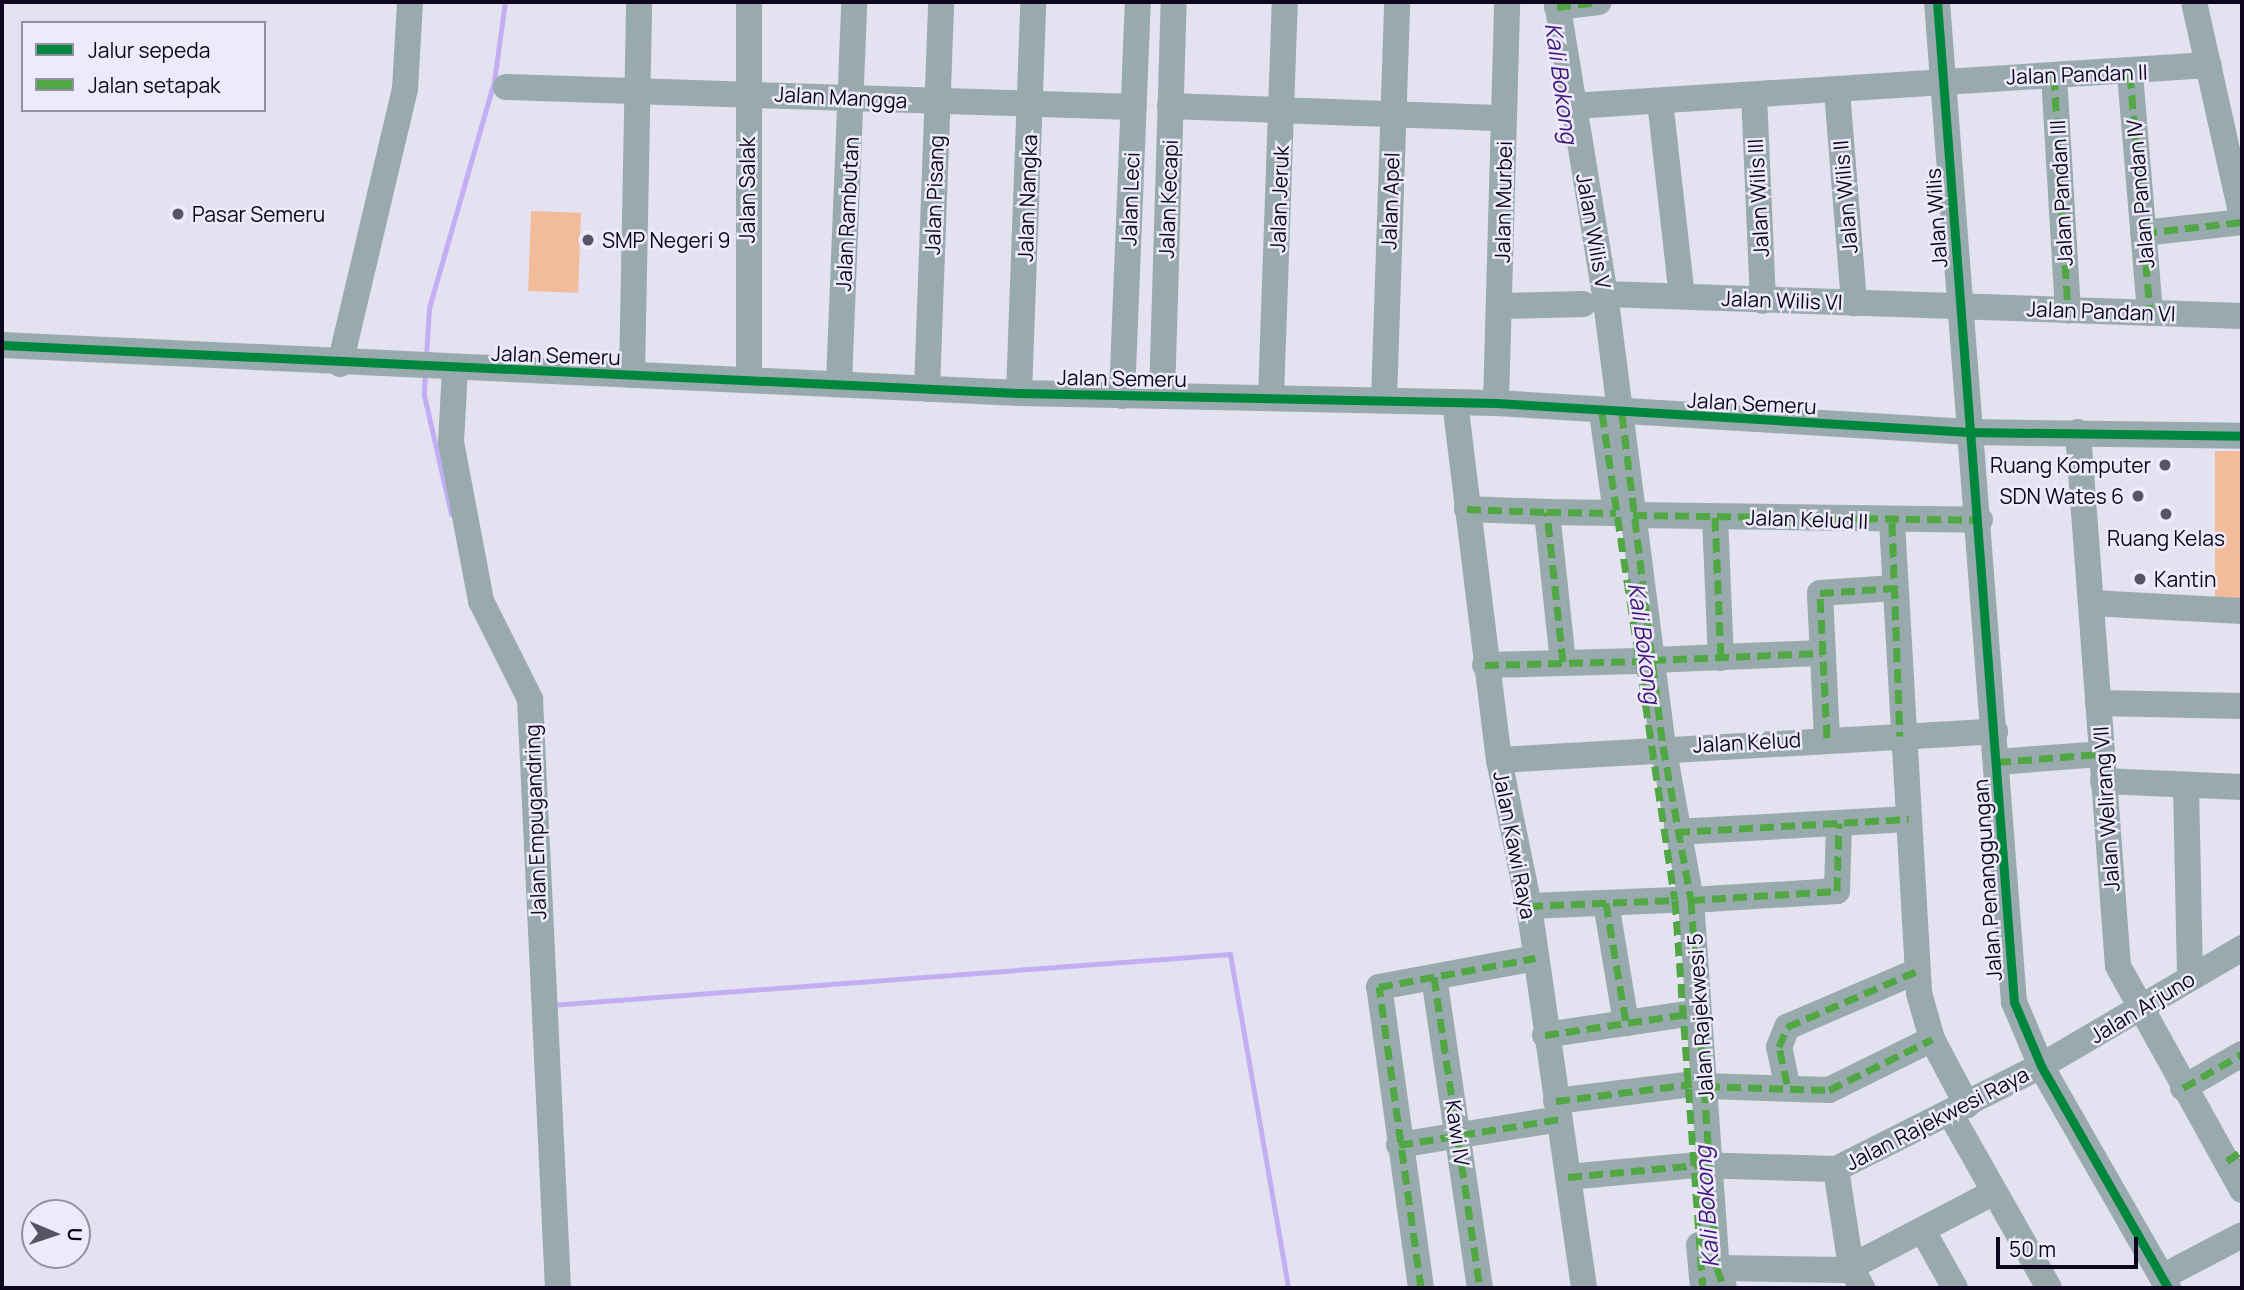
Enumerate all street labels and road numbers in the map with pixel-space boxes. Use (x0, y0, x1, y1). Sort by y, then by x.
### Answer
street label: Jalan Pandan II (2006, 59, 2148, 89)
street label: Jalan Mangga (774, 81, 908, 113)
street label: Jalan Pandan III (2045, 119, 2077, 267)
street label: Jalan Pandan IV (2121, 119, 2159, 269)
street label: Jalan Nangka (1012, 134, 1042, 262)
street label: Jalan Pisang (919, 135, 949, 255)
street label: Jalan Rambutan (830, 136, 864, 292)
street label: Jalan Salak (734, 137, 760, 243)
street label: Jalan Wilis III (1742, 138, 1774, 258)
street label: Jalan Kecapi (1153, 139, 1183, 259)
street label: Jalan Wilis II (1827, 139, 1863, 255)
street label: Jalan Murbei (1489, 141, 1517, 263)
street label: Jalan Jeruk (1265, 145, 1293, 253)
street label: Jalan Leci (1116, 152, 1144, 246)
street label: Jalan Apel (1376, 152, 1404, 250)
street label: Jalan Wilis (1920, 167, 1952, 269)
street label: Jalan Wilis V (1571, 171, 1617, 291)
street label: Jalan Wilis VI (1721, 285, 1843, 315)
street label: Jalan Pandan VI (2026, 296, 2176, 326)
street label: Jalan Semeru (491, 340, 621, 370)
street label: Jalan Semeru (1057, 364, 1187, 392)
street label: Jalan Semeru (1687, 387, 1817, 419)
street label: Jalan Kelud II (1745, 504, 1869, 534)
street label: Jalan Empugandring (519, 724, 551, 920)
street label: Jalan Welirang VII (2088, 726, 2124, 892)
street label: Jalan Kelud (1692, 727, 1802, 757)
street label: Jalan Kawi Raya (1488, 769, 1542, 921)
street label: Jalan Penanggungan (1967, 778, 2007, 982)
street label: Jalan Rajekwesi 5 (1682, 932, 1718, 1102)
street label: Jalan Arjuno (2085, 966, 2199, 1048)
street label: Jalan Rajekwesi Raya (1841, 1061, 2033, 1175)
street label: Kawi IV (1441, 1098, 1475, 1168)

